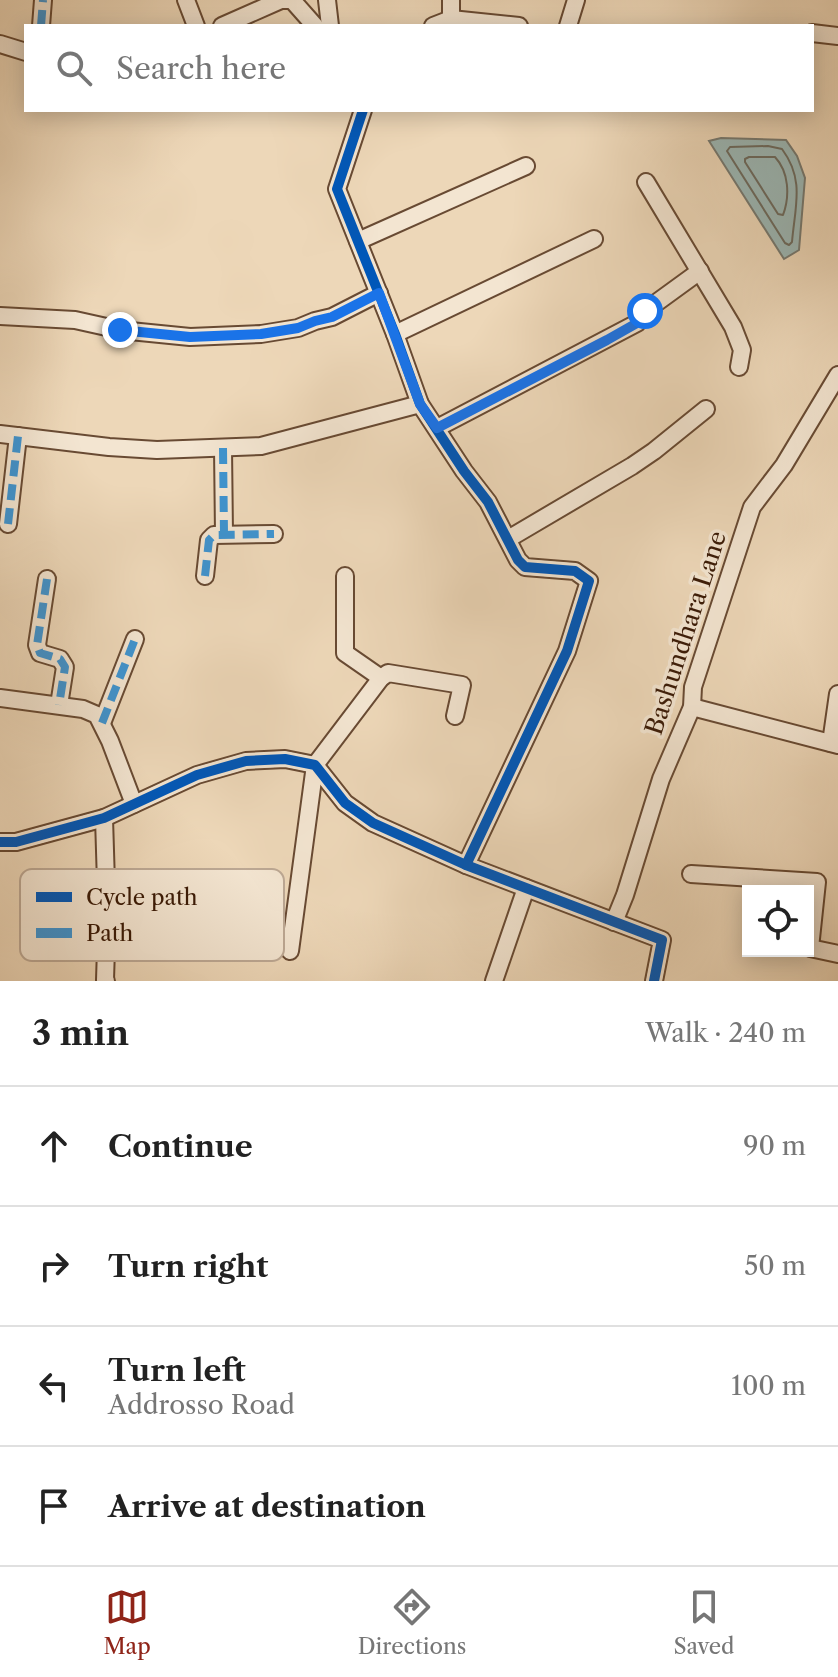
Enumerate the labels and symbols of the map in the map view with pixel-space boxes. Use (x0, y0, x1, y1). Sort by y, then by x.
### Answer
route start (627, 293, 663, 329)
route end (102, 312, 138, 348)
street label: Bashundhara Lane (639, 527, 732, 738)
legend (20, 869, 284, 961)
text: Cycle path (86, 884, 198, 911)
text: Path (86, 920, 134, 947)

